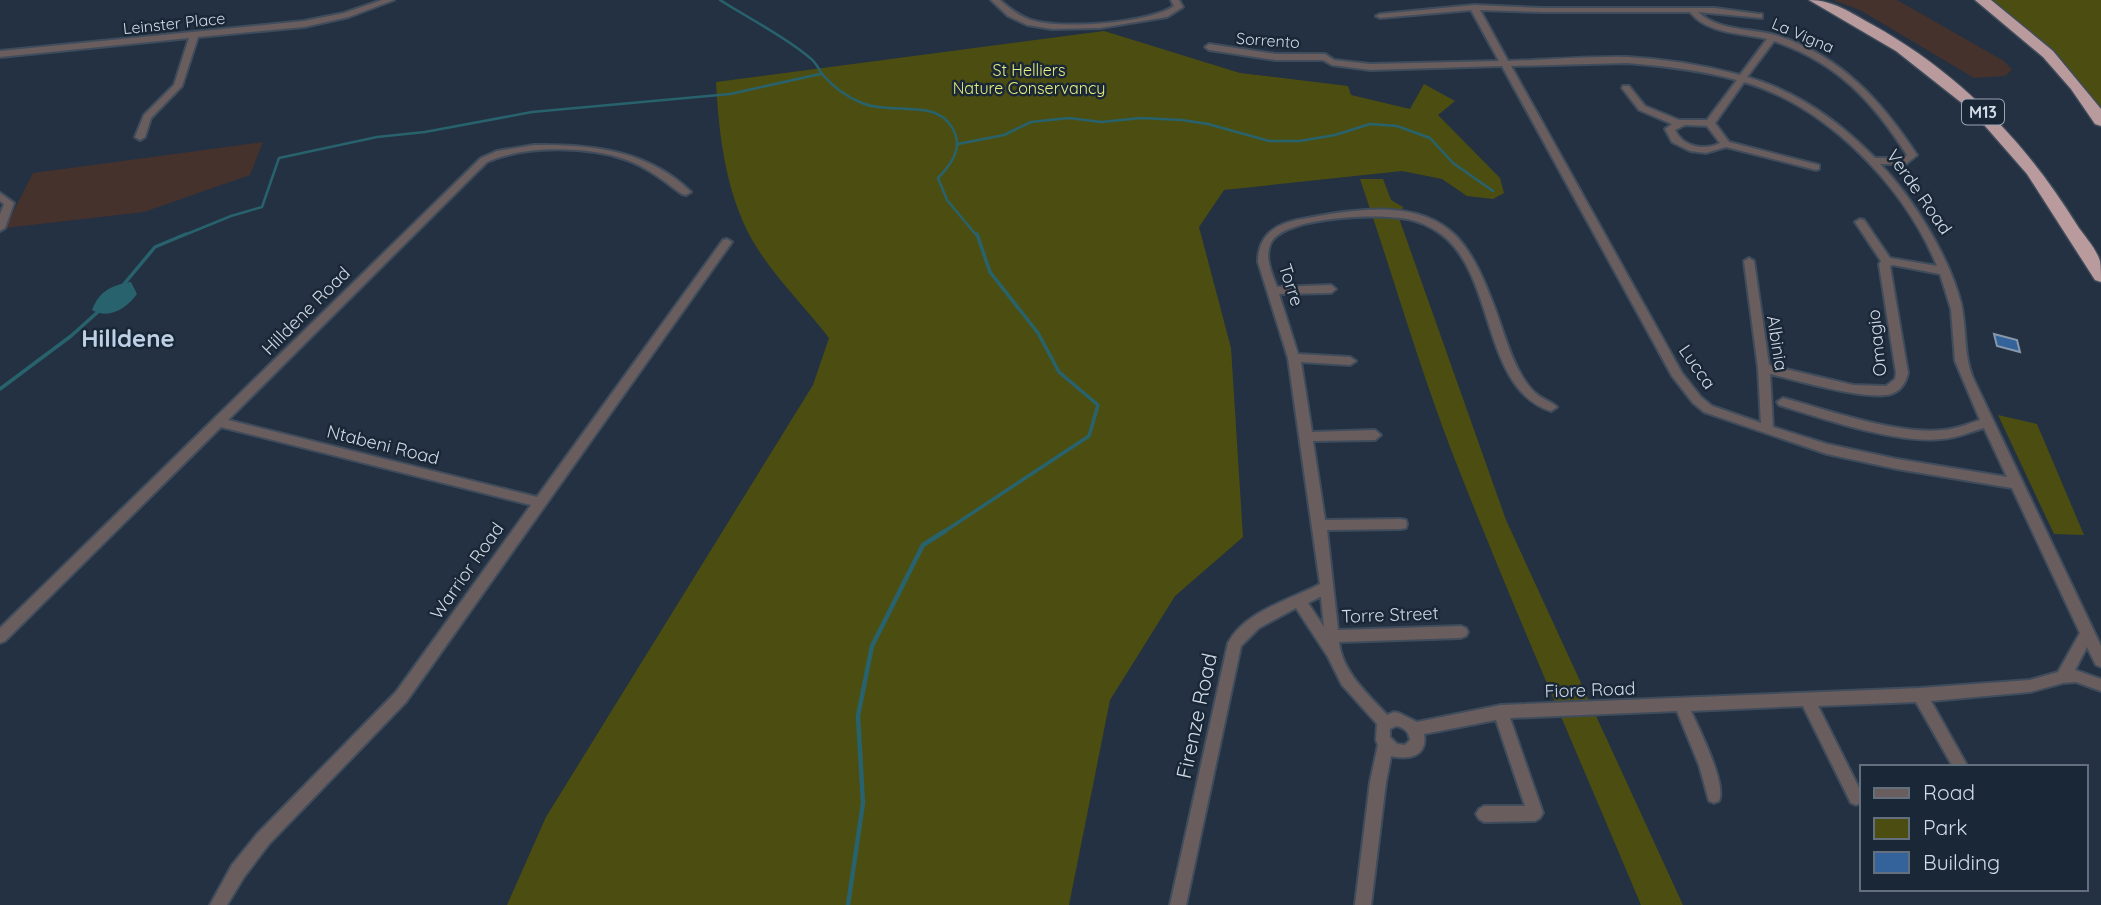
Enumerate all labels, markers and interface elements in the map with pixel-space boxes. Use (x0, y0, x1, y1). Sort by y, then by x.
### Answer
street label: Leinster Place (122, 8, 226, 38)
street label: La Vigna (1769, 13, 1837, 57)
street label: Sorrento (1235, 28, 1301, 52)
park label: St Helliers Nature Conservancy (953, 60, 1105, 98)
road number: M13 (1962, 100, 2004, 124)
street label: Verde Road (1882, 145, 1957, 239)
street label: Hilldene Road (256, 261, 355, 360)
street label: Torre (1274, 261, 1309, 309)
street label: Omagio (1862, 308, 1891, 378)
street label: Albinia (1762, 314, 1793, 372)
district label: Hilldene (81, 323, 175, 353)
street label: Lucca (1674, 340, 1721, 394)
street label: Ntabeni Road (325, 419, 442, 470)
street label: Warrior Road (425, 518, 508, 624)
street label: Torre Street (1341, 601, 1439, 628)
street label: Firenze Road (1170, 651, 1222, 781)
street label: Fiore Road (1544, 676, 1636, 703)
legend (1860, 765, 2087, 891)
text: Road (1923, 779, 1975, 805)
text: Park (1923, 814, 1967, 840)
text: Building (1923, 849, 2000, 875)

